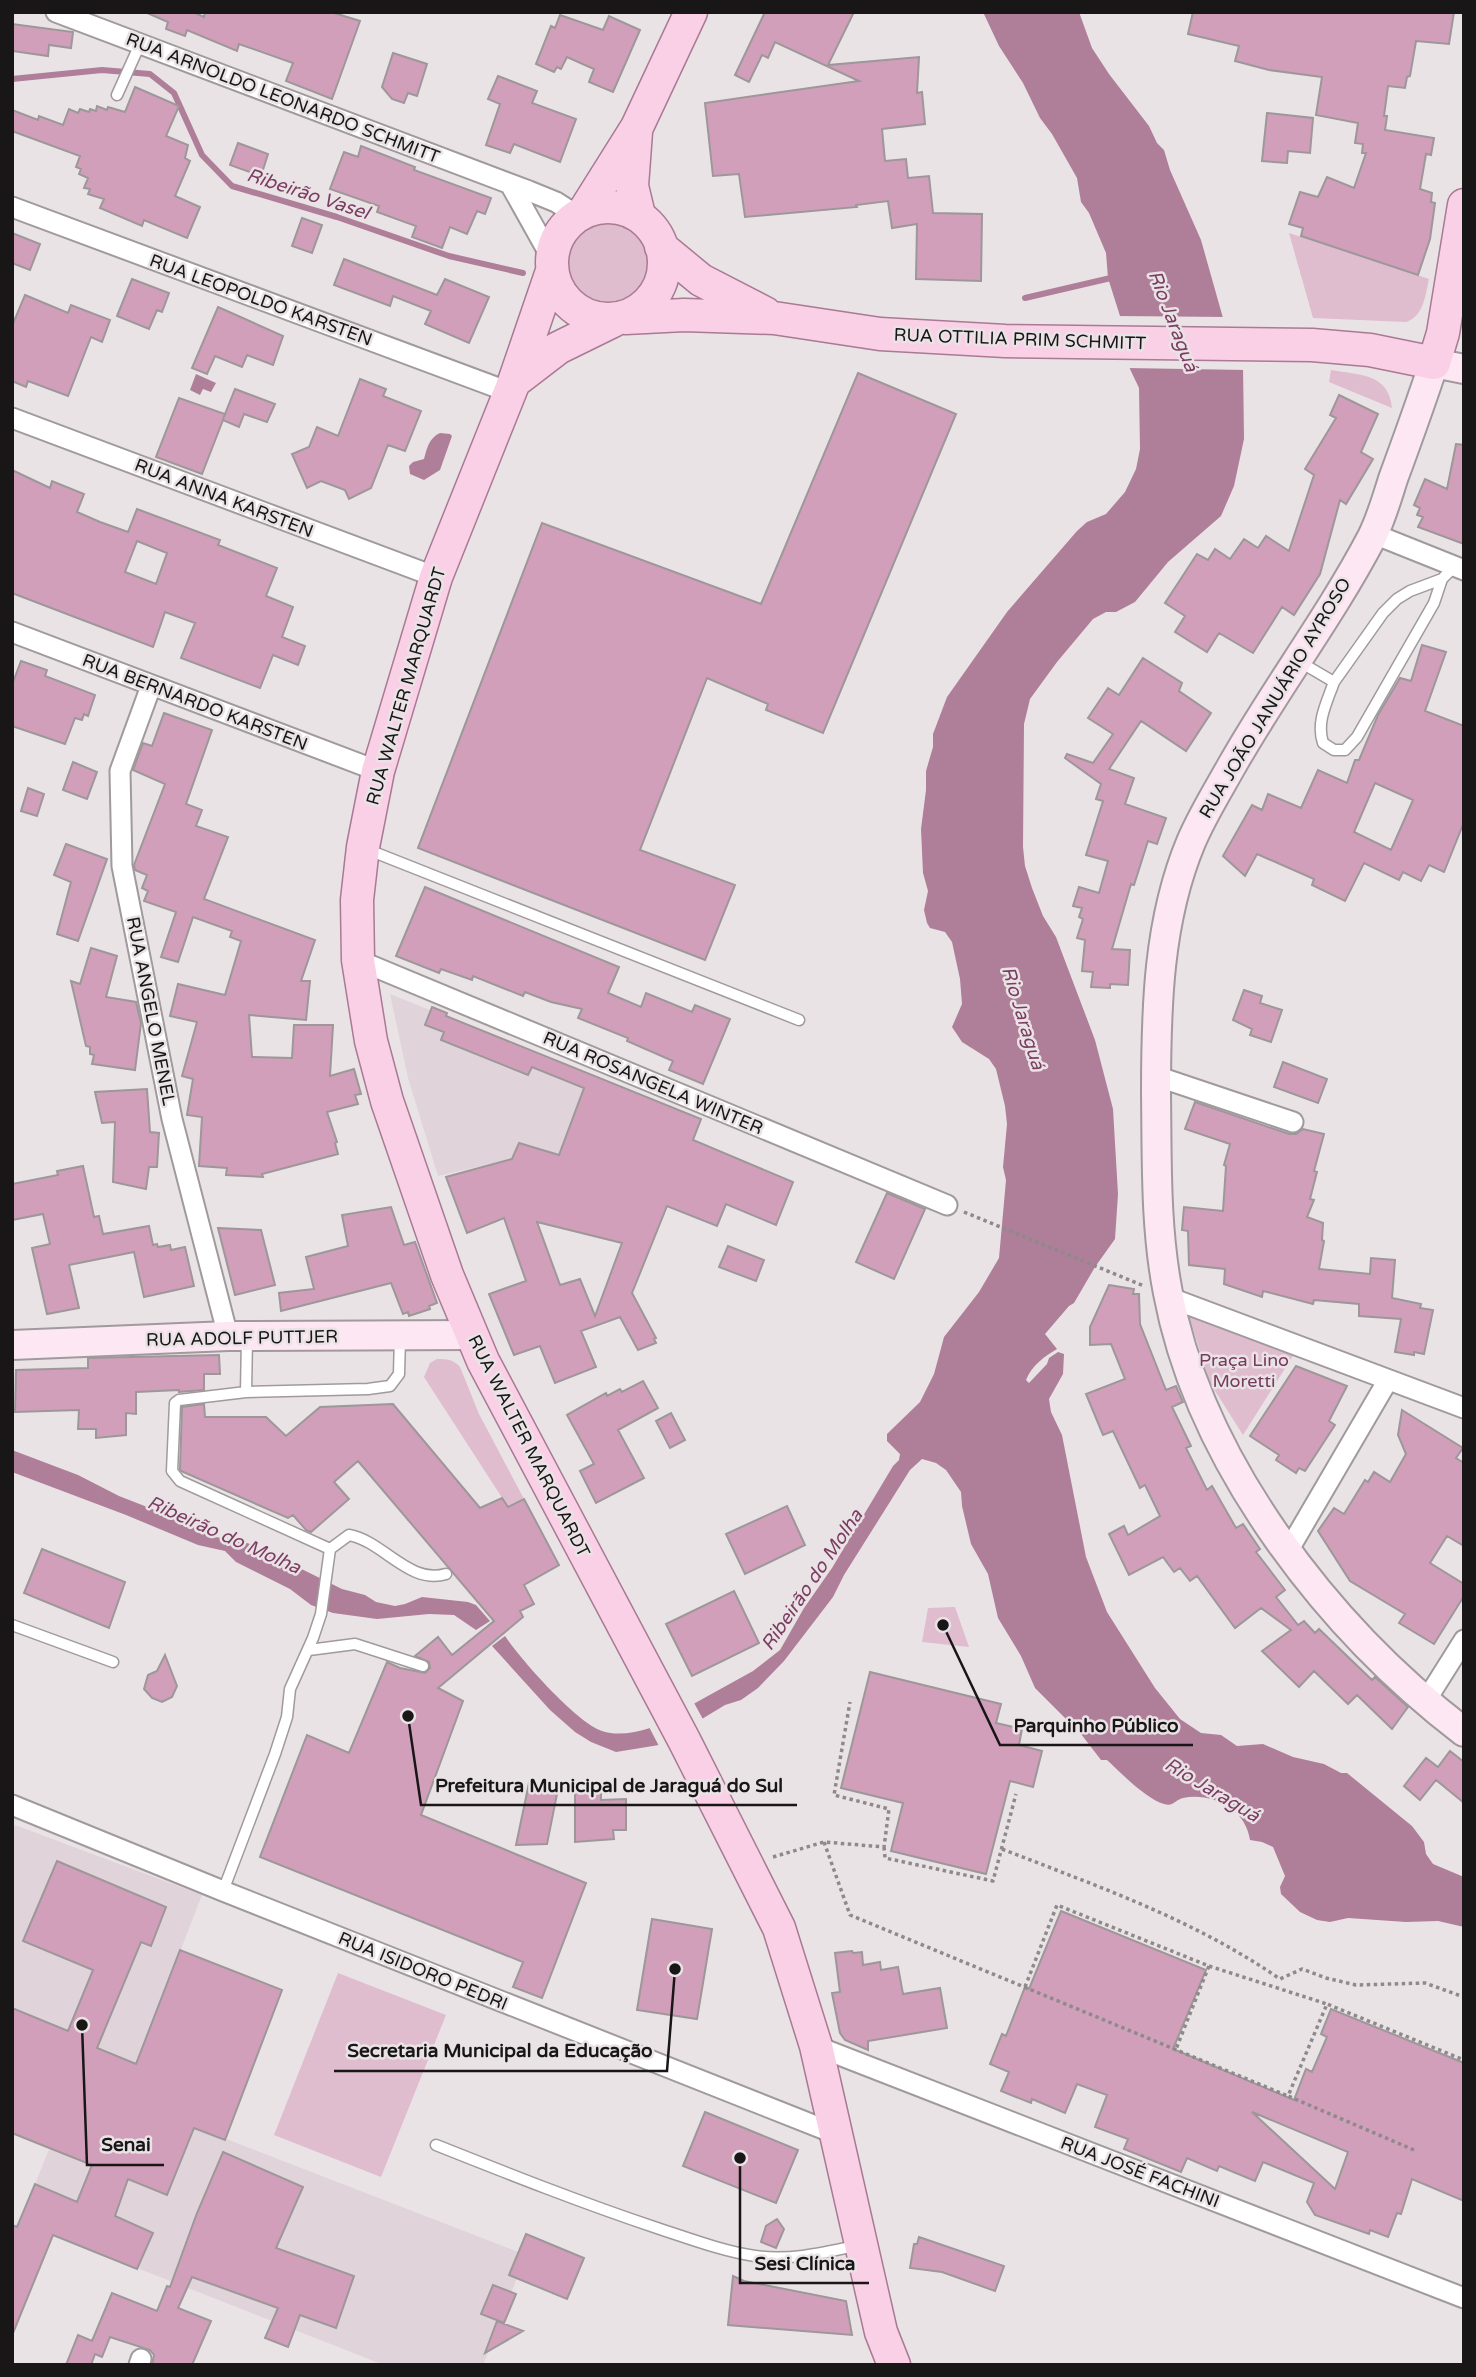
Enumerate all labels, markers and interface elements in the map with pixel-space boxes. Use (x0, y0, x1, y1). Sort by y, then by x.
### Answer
street label: RUA ARNOLDO LEONARDO SCHMITT (123, 28, 443, 168)
water label: Ribeirão Vasel (244, 164, 374, 225)
street label: RUA LEOPOLDO KARSTEN (146, 249, 376, 351)
water label: Rio Jaraguá (1144, 267, 1203, 376)
street label: RUA OTTILIA PRIM SCHMITT (893, 324, 1147, 354)
street label: RUA ANNA KARSTEN (131, 454, 317, 542)
street label: RUA WALTER MARQUARDT (361, 564, 451, 808)
street label: RUA JOÃO JANUÁRIO AYROSO (1194, 574, 1356, 822)
street label: RUA BERNARDO KARSTEN (79, 649, 311, 755)
street label: RUA ANGELO MENEL (122, 915, 180, 1108)
water label: Rio Jaraguá (997, 964, 1049, 1073)
street label: RUA ROSANGELA WINTER (540, 1027, 766, 1139)
street label: RUA ADOLF PUTTJER (146, 1325, 338, 1351)
street label: RUA WALTER MARQUARDT (463, 1331, 595, 1561)
park label: Praça Lino Moretti (1199, 1349, 1289, 1392)
water label: Ribeirão do Molha (144, 1491, 305, 1579)
water label: Ribeirão do Molha (757, 1504, 868, 1655)
callout: Parquinho Público (1000, 1705, 1193, 1745)
text: Parquinho Público (1013, 1715, 1179, 1738)
water label: Rio Jaraguá (1161, 1753, 1264, 1828)
callout: Prefeitura Municipal de Jaraguá do Sul (421, 1765, 797, 1805)
text: Prefeitura Municipal de Jaraguá do Sul (435, 1775, 783, 1798)
street label: RUA ISIDORO PEDRI (335, 1927, 511, 2015)
callout: Secretaria Municipal da Educação (334, 2031, 667, 2071)
text: Secretaria Municipal da Educação (347, 2040, 653, 2063)
callout: Senai (87, 2125, 164, 2165)
street label: RUA JOSÉ FACHINI (1057, 2132, 1223, 2212)
text: Senai (101, 2134, 151, 2156)
callout: Sesi Clínica (740, 2243, 869, 2283)
text: Sesi Clínica (754, 2253, 856, 2275)

